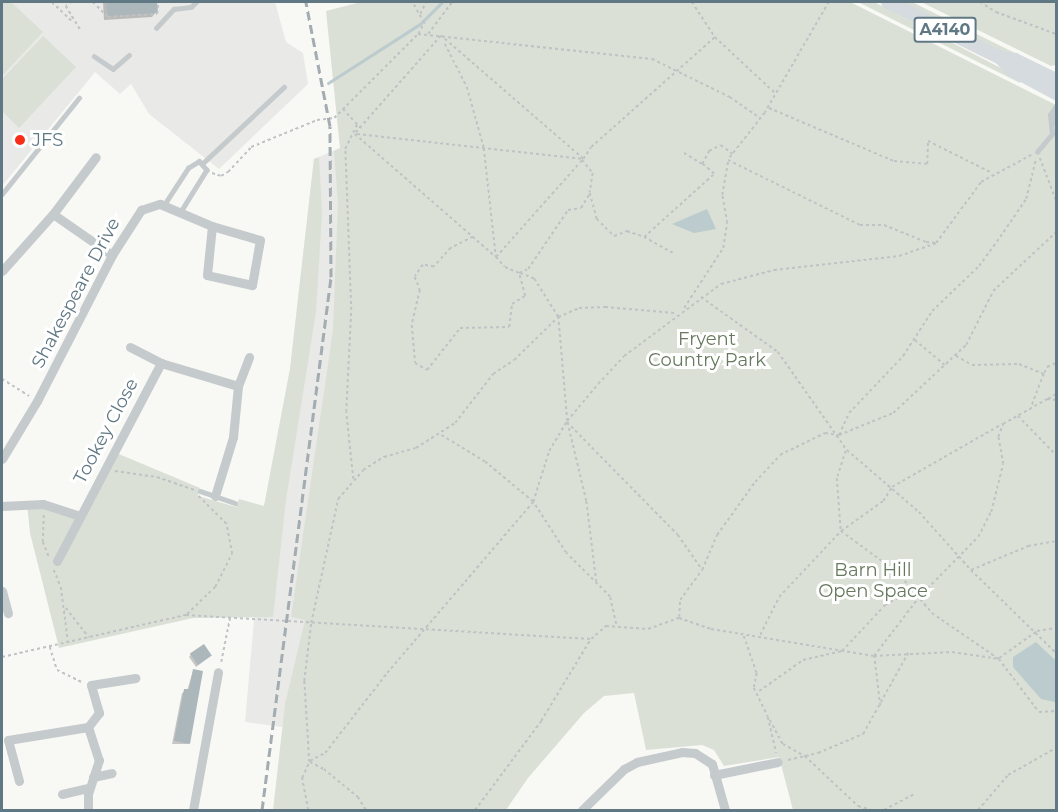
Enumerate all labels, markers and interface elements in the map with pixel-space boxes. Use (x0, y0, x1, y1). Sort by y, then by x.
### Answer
road number: A4140 (914, 17, 976, 43)
place label: JFS (32, 129, 63, 151)
marker: JFS (13, 133, 27, 147)
street label: Shakespeare Drive (27, 214, 125, 372)
park label: Fryent Country Park (648, 329, 766, 372)
street label: Tookey Close (69, 375, 143, 487)
park label: Barn Hill Open Space (818, 560, 928, 602)

